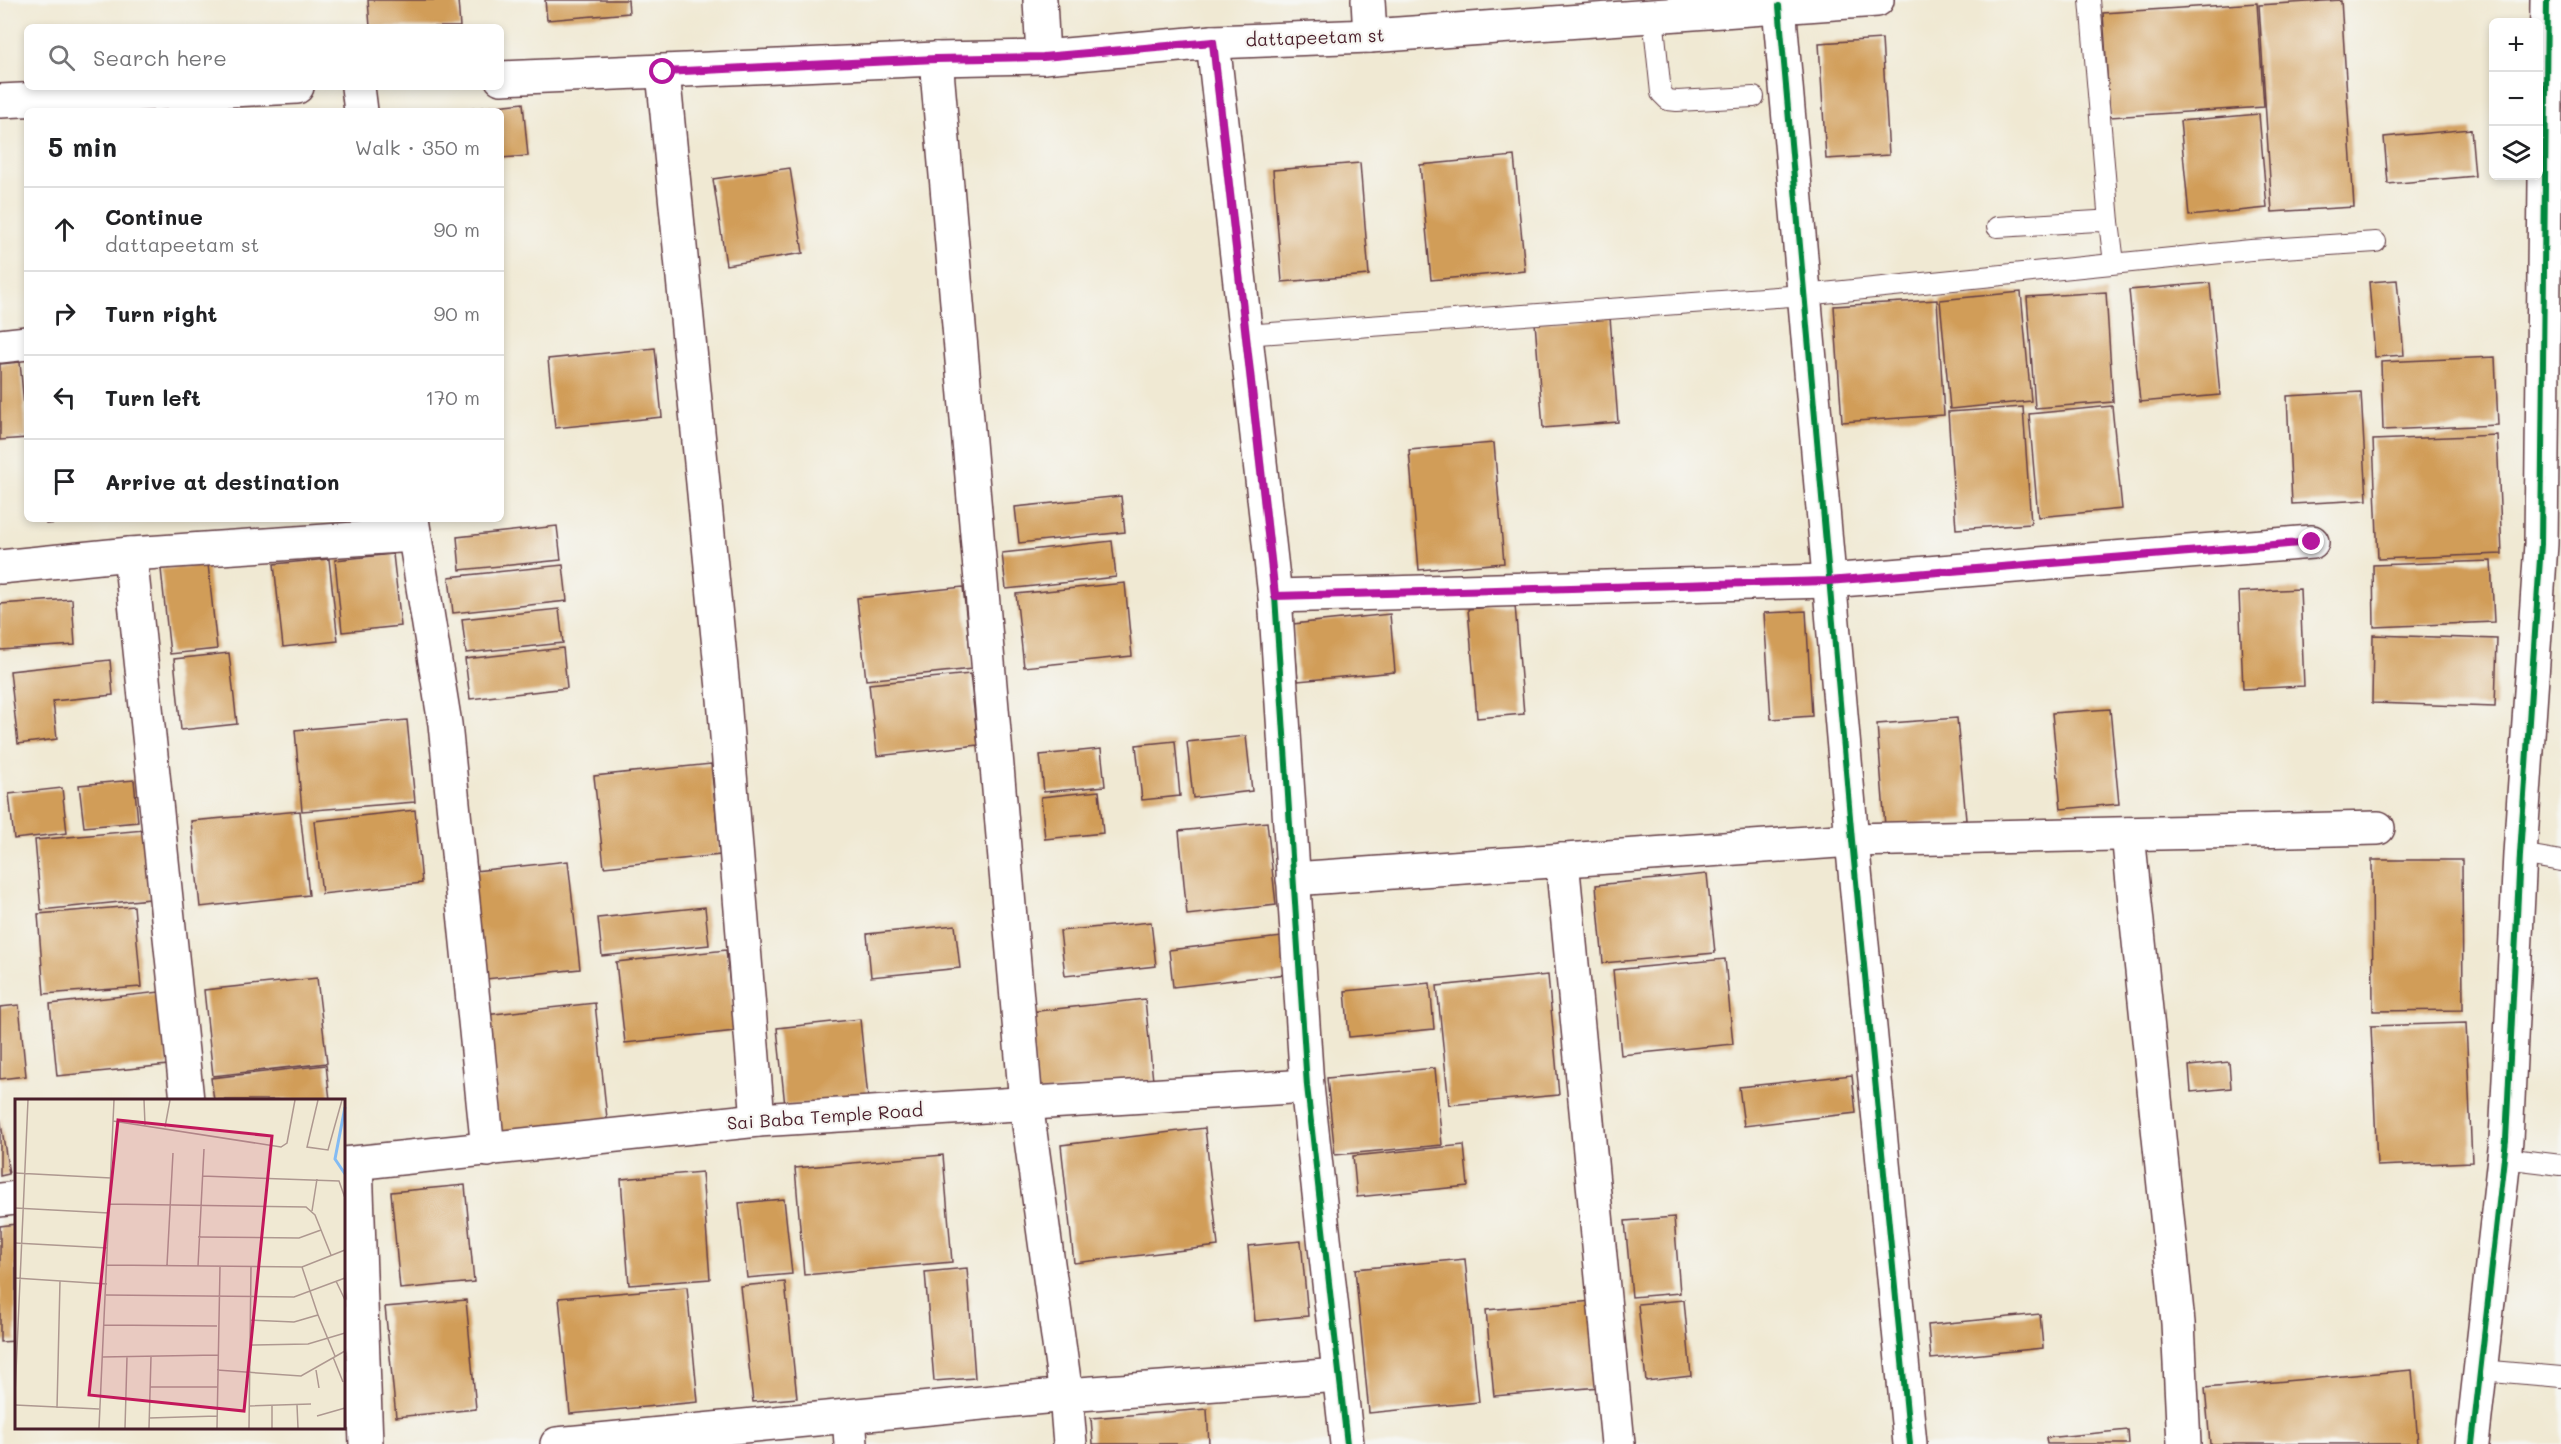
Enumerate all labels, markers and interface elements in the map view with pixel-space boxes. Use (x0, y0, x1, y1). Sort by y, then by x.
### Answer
map controls (2489, 18, 2543, 180)
button: + (2489, 18, 2543, 72)
street label: dattapeetam st (1245, 23, 1385, 51)
search box (24, 24, 504, 90)
icon: search (45, 41, 78, 74)
text: Search here (93, 43, 227, 72)
route start (649, 58, 675, 84)
button: − (2489, 72, 2543, 126)
button: layers (2489, 126, 2543, 180)
text: 5 min (48, 130, 117, 164)
text: Walk · 350 m (355, 134, 480, 160)
text: Continue (105, 202, 203, 231)
icon: ahead (48, 213, 81, 246)
text: 90 m (434, 216, 480, 242)
text: dattapeetam st (105, 231, 259, 257)
icon: right (48, 297, 81, 330)
text: Turn right (105, 299, 217, 328)
text: 90 m (434, 300, 480, 326)
icon: left (48, 381, 81, 414)
text: Turn left (105, 383, 201, 412)
text: 170 m (425, 384, 480, 410)
icon: arrive (48, 465, 81, 498)
text: Arrive at destination (105, 467, 340, 496)
route end (2298, 528, 2324, 554)
street label: Sai Baba Temple Road (726, 1097, 924, 1135)
inset map (15, 1099, 345, 1429)

